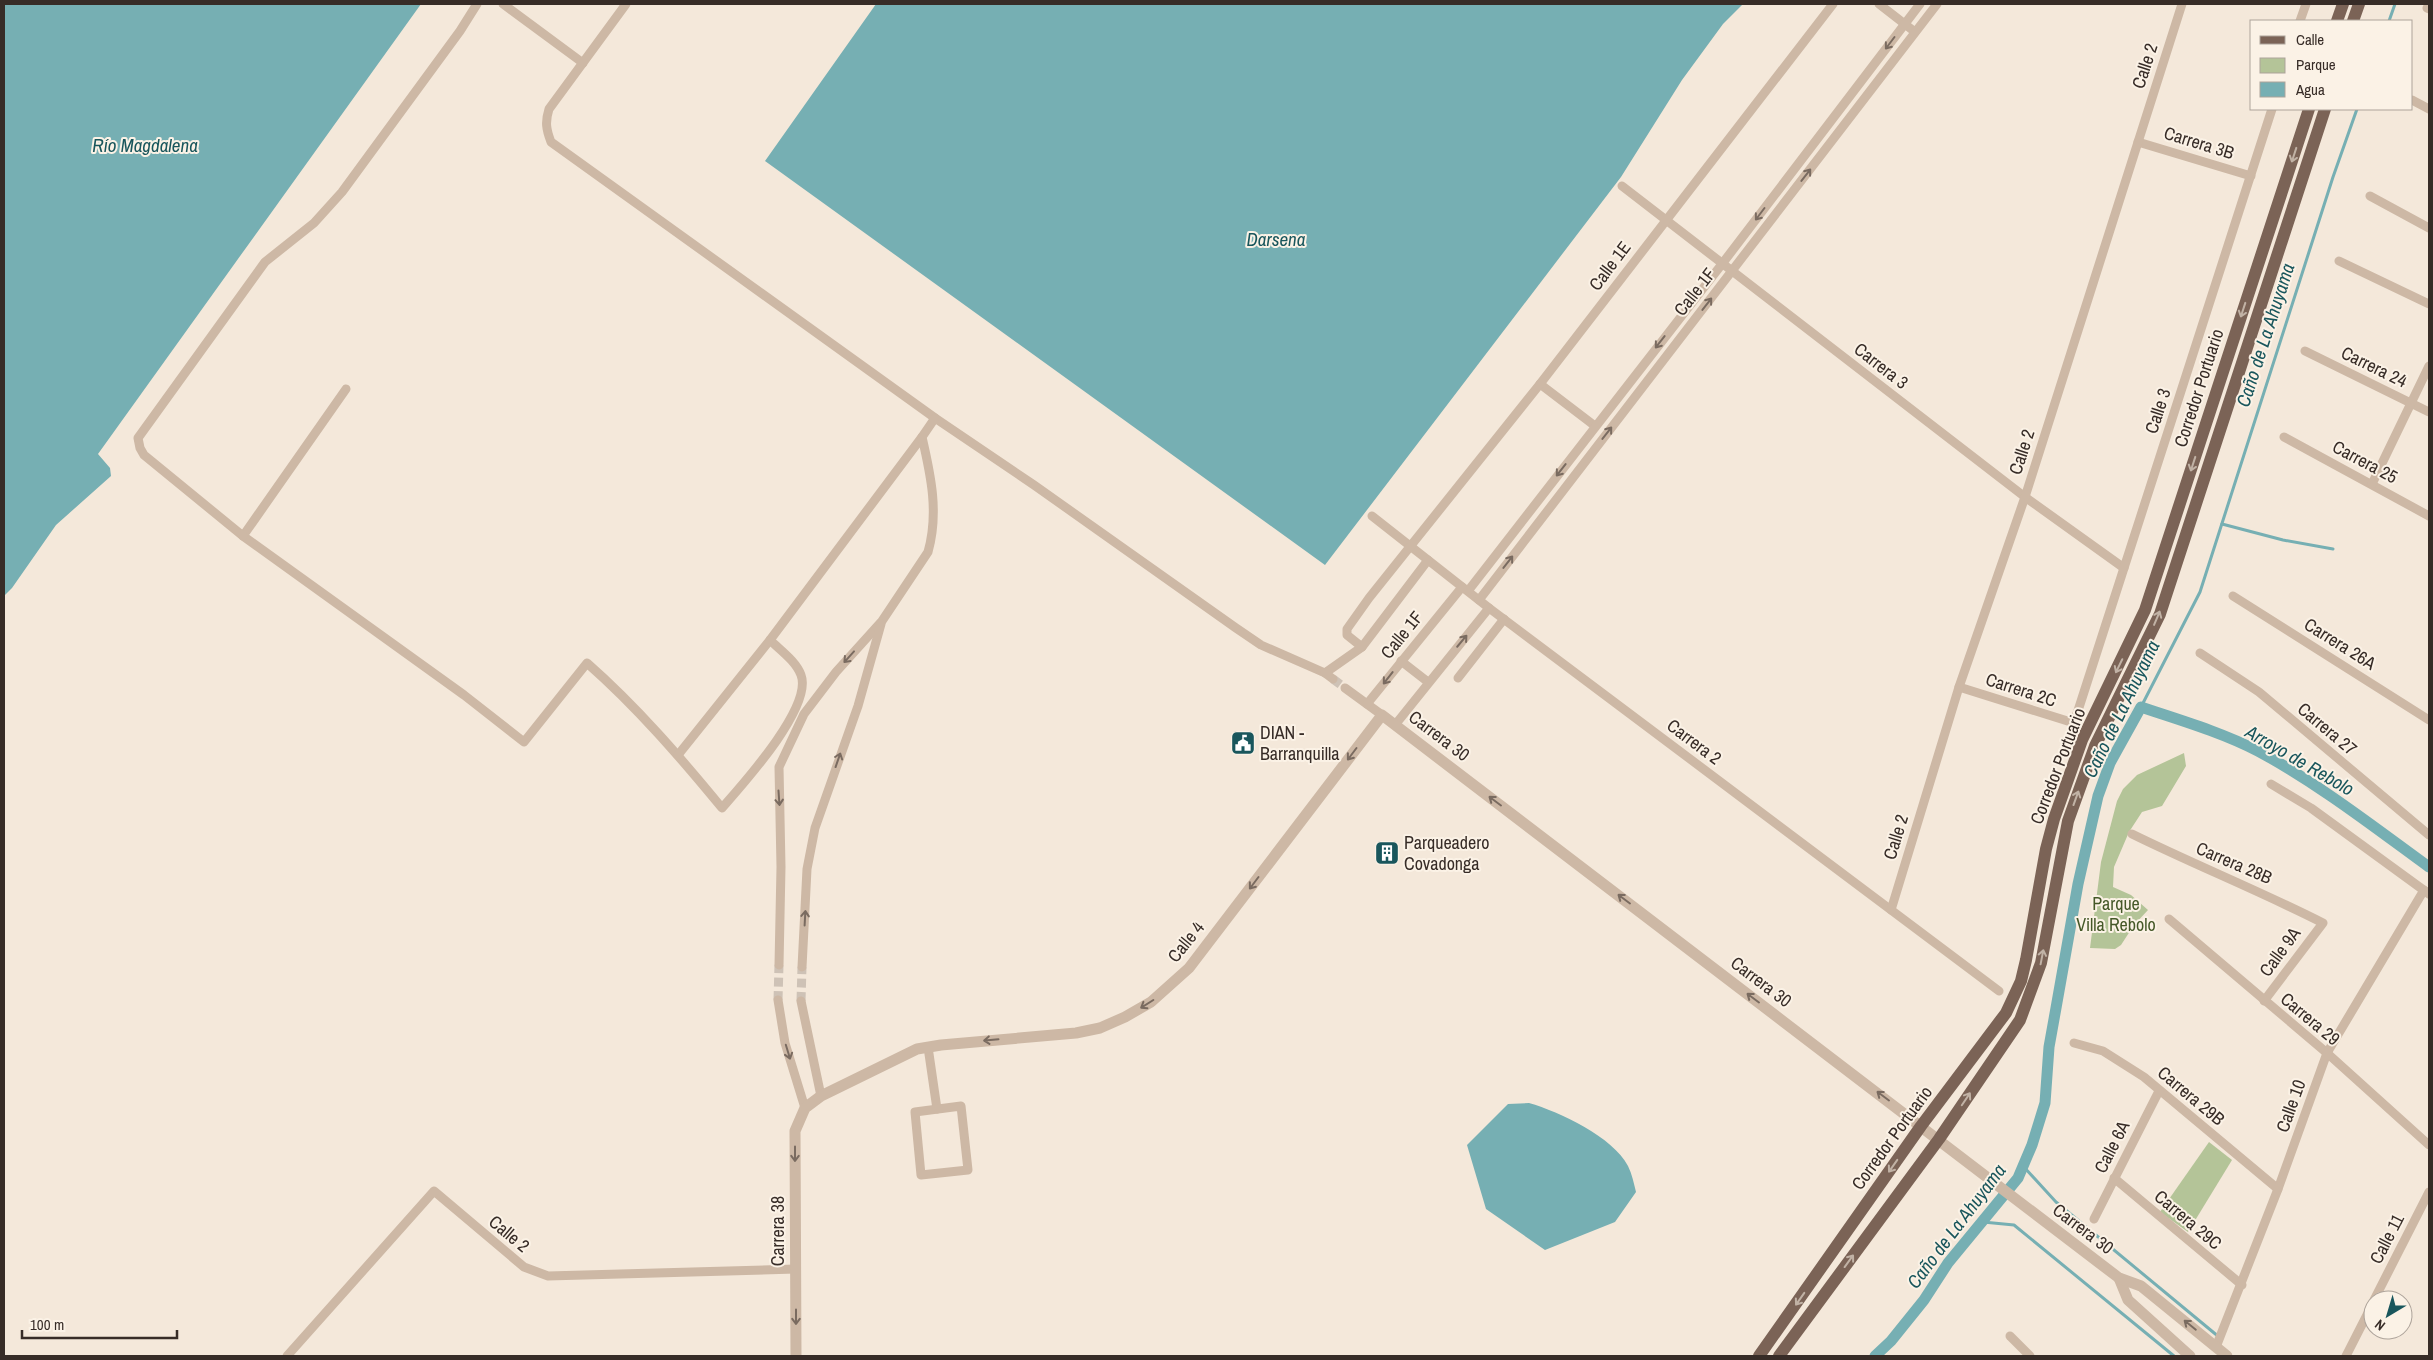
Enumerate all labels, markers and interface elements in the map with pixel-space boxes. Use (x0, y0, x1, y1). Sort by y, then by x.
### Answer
legend (2250, 20, 2413, 110)
text: Calle (2296, 29, 2324, 50)
one-way arrow (1885, 36, 1896, 49)
street label: Calle 2 (2126, 40, 2164, 92)
text: Parque (2296, 54, 2336, 75)
text: Agua (2295, 79, 2325, 100)
street label: Carrera 3B (2161, 120, 2237, 165)
water label: Río Magdalena (92, 132, 198, 158)
one-way arrow (2288, 147, 2298, 163)
one-way arrow (1800, 169, 1811, 182)
one-way arrow (1755, 207, 1765, 221)
water label: Darsena (1247, 226, 1306, 252)
street label: Calle 1E (1583, 236, 1636, 296)
water label: Caño de La Ahuyama (2230, 259, 2301, 410)
street label: Calle 1F (1668, 262, 1721, 321)
one-way arrow (1701, 298, 1712, 311)
one-way arrow (2238, 301, 2248, 317)
street label: Corredor Portuario (2168, 325, 2229, 450)
one-way arrow (1655, 335, 1666, 348)
street label: Carrera 3 (1849, 337, 1914, 395)
street label: Carrera 24 (2337, 340, 2411, 393)
street label: Calle 3 (2139, 385, 2177, 437)
street label: Calle 2 (2003, 426, 2041, 478)
one-way arrow (1602, 427, 1613, 440)
street label: Carrera 25 (2328, 434, 2402, 489)
one-way arrow (2188, 456, 2197, 471)
one-way arrow (1555, 463, 1566, 476)
one-way arrow (1503, 556, 1514, 569)
street label: Calle 1F (1375, 605, 1429, 664)
one-way arrow (2153, 611, 2163, 626)
street label: Carrera 26A (2300, 612, 2381, 676)
one-way arrow (1456, 635, 1467, 648)
water label: Caño de La Ahuyama (2077, 636, 2166, 782)
one-way arrow (843, 651, 855, 664)
one-way arrow (2114, 658, 2123, 673)
street label: Carrera 2C (1983, 666, 2060, 713)
one-way arrow (1382, 671, 1393, 684)
street label: Carrera 27 (2292, 696, 2362, 761)
street label: Carrera 30 (1404, 704, 1475, 767)
street label: Corredor Portuario (2024, 704, 2091, 828)
street label: Carrera 2 (1662, 713, 1727, 770)
water label: Arroyo de Rebolo (2240, 718, 2359, 802)
place label: DIAN - Barranquilla (1260, 720, 1340, 766)
public building icon: DIAN - Barranquilla (1230, 730, 1256, 756)
one-way arrow (1347, 747, 1357, 761)
one-way arrow (834, 752, 844, 768)
one-way arrow (775, 790, 784, 806)
one-way arrow (2072, 791, 2081, 806)
one-way arrow (1489, 795, 1502, 806)
street label: Calle 2 (1877, 811, 1914, 862)
place label: Parqueadero Covadonga (1404, 830, 1489, 876)
street label: Carrera 28B (2192, 835, 2276, 890)
building icon: Parqueadero Covadonga (1374, 840, 1400, 866)
one-way arrow (1248, 876, 1259, 889)
park label: Parque Villa Rebolo (2076, 891, 2156, 937)
one-way arrow (1618, 894, 1631, 905)
one-way arrow (800, 910, 809, 926)
street label: Calle 4 (1161, 916, 1210, 967)
street label: Calle 9A (2253, 922, 2306, 982)
one-way arrow (2037, 949, 2047, 965)
street label: Carrera 30 (1726, 950, 1797, 1013)
street label: Carrera 29 (2275, 986, 2345, 1051)
one-way arrow (1746, 993, 1760, 1003)
one-way arrow (1140, 999, 1154, 1009)
one-way arrow (983, 1036, 999, 1045)
one-way arrow (783, 1043, 793, 1059)
street label: Carrera 29B (2152, 1060, 2230, 1131)
street label: Calle 10 (2270, 1076, 2312, 1136)
street label: Corredor Portuario (1845, 1081, 1938, 1195)
one-way arrow (1876, 1091, 1889, 1102)
one-way arrow (1961, 1092, 1971, 1106)
street label: Calle 6A (2088, 1116, 2135, 1177)
one-way arrow (790, 1146, 800, 1162)
water label: Caño de La Ahuyama (1901, 1158, 2012, 1294)
one-way arrow (1888, 1159, 1898, 1173)
street label: Carrera 29C (2149, 1184, 2227, 1255)
street label: Carrera 38 (765, 1196, 790, 1266)
street label: Carrera 30 (2048, 1197, 2119, 1260)
street label: Calle 2 (484, 1209, 535, 1258)
street label: Calle 11 (2363, 1209, 2410, 1268)
one-way arrow (1844, 1254, 1854, 1268)
north arrow (2363, 1290, 2413, 1340)
one-way arrow (1795, 1292, 1805, 1306)
scale bar (22, 1308, 178, 1340)
one-way arrow (791, 1308, 801, 1325)
text: 100 m (30, 1314, 64, 1335)
text: N (2371, 1316, 2389, 1335)
one-way arrow (2183, 1320, 2196, 1331)

